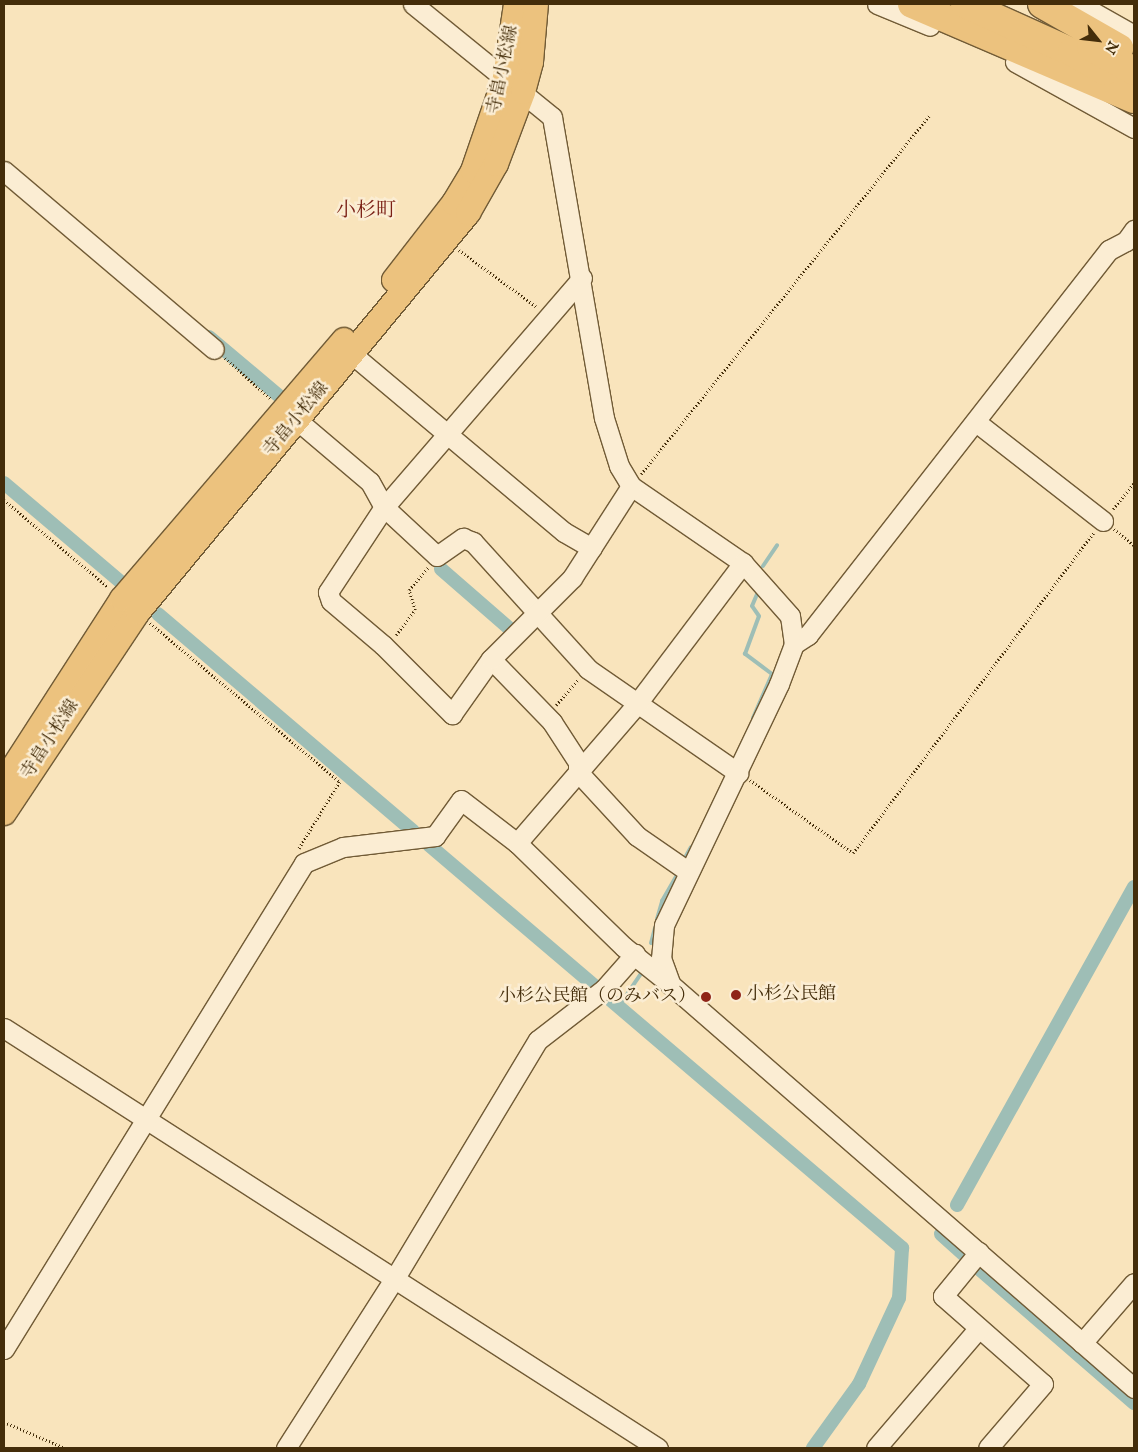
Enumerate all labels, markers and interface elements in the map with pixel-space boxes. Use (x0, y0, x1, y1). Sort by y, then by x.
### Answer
north arrow (1073, 15, 1123, 65)
street label: 寺畠小松線 (484, 24, 524, 116)
text: N (1100, 38, 1122, 57)
district label: 小杉町 (336, 198, 396, 222)
street label: 寺畠小松線 (260, 379, 334, 461)
street label: 寺畠小松線 (17, 696, 85, 784)
place label: 小杉公民館 (746, 984, 836, 1006)
place label: 小杉公民館（のみバス） (498, 986, 696, 1008)
marker: 小杉公民館 (730, 989, 742, 1001)
marker: 小杉公民館（のみバス） (700, 991, 712, 1003)

